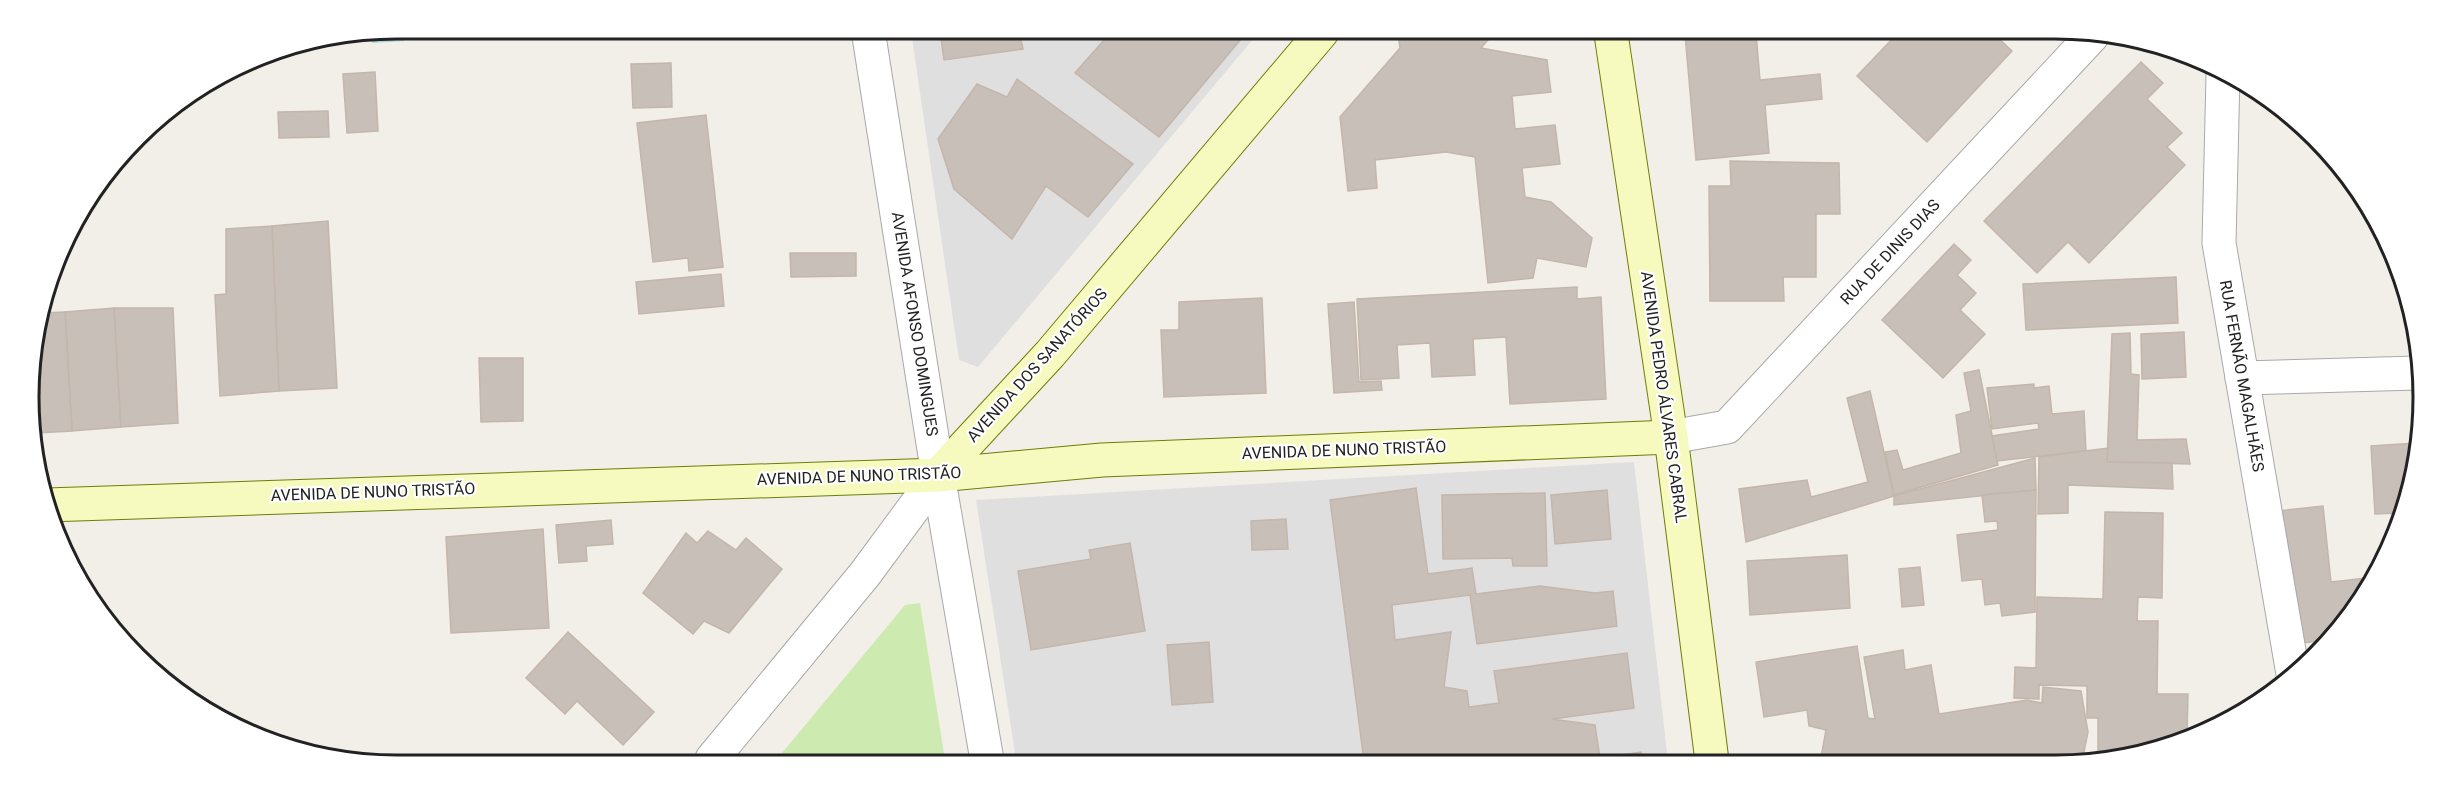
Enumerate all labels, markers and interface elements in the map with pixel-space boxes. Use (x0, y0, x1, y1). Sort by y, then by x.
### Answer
street label: RUA DE DINIS DIAS (1836, 195, 1944, 309)
street label: AVENIDA AFONSO DOMINGUES (888, 210, 942, 438)
street label: AVENIDA PEDRO ÁLVARES CABRAL (1637, 270, 1691, 524)
street label: RUA FERNÃO MAGALHÃES (2216, 279, 2269, 473)
street label: AVENIDA DOS SANATÓRIOS (962, 283, 1111, 446)
street label: AVENIDA DE NUNO TRISTÃO (1241, 436, 1447, 463)
street label: AVENIDA DE NUNO TRISTÃO (756, 462, 962, 489)
street label: AVENIDA DE NUNO TRISTÃO (270, 478, 476, 505)

